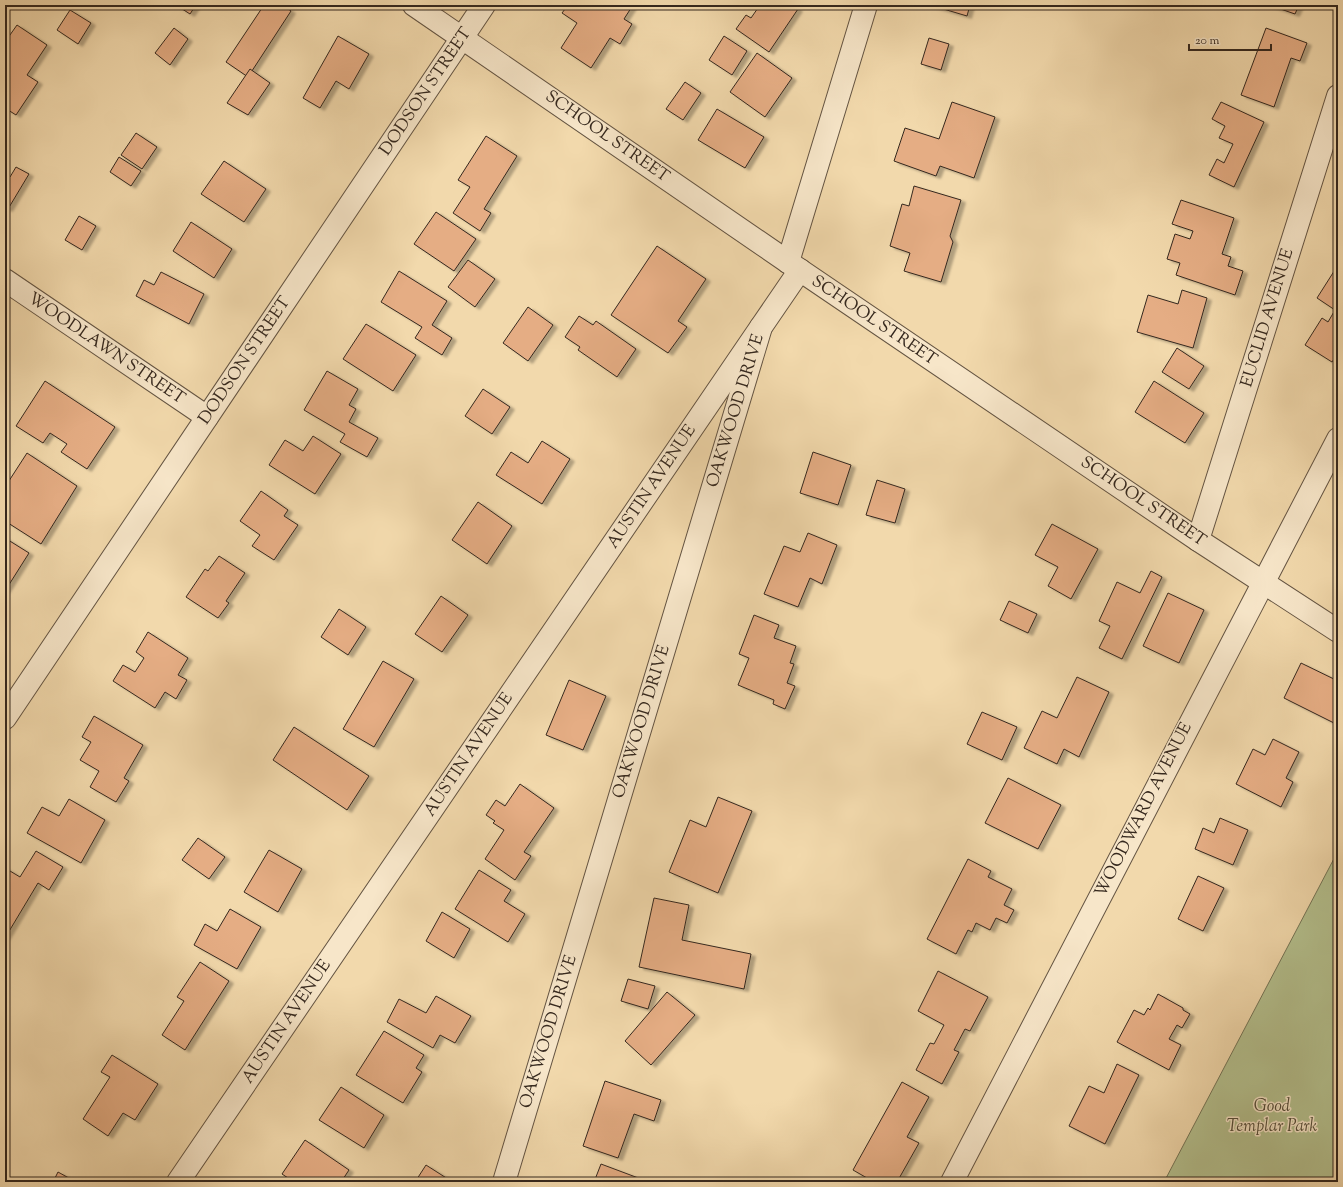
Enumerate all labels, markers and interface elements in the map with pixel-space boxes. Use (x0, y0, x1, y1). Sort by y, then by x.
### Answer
street label: DODSON STREET (374, 23, 478, 161)
scale bar (1189, 26, 1271, 52)
text: 20 m (1195, 32, 1220, 50)
street label: SCHOOL STREET (540, 85, 674, 189)
street label: EUCLID AVENUE (1235, 246, 1301, 390)
street label: SCHOOL STREET (806, 270, 942, 372)
street label: WOODLAWN STREET (22, 287, 190, 411)
street label: DODSON STREET (193, 292, 297, 430)
street label: OAKWOOD DRIVE (701, 331, 771, 491)
street label: AUSTIN AVENUE (602, 420, 702, 554)
street label: SCHOOL STREET (1075, 451, 1211, 553)
street label: OAKWOOD DRIVE (607, 642, 677, 802)
street label: AUSTIN AVENUE (419, 688, 519, 822)
street label: WOODWARD AVENUE (1089, 718, 1199, 902)
street label: OAKWOOD DRIVE (514, 952, 584, 1112)
street label: AUSTIN AVENUE (237, 955, 337, 1089)
park label: Good Templar Park (1227, 1095, 1318, 1139)

